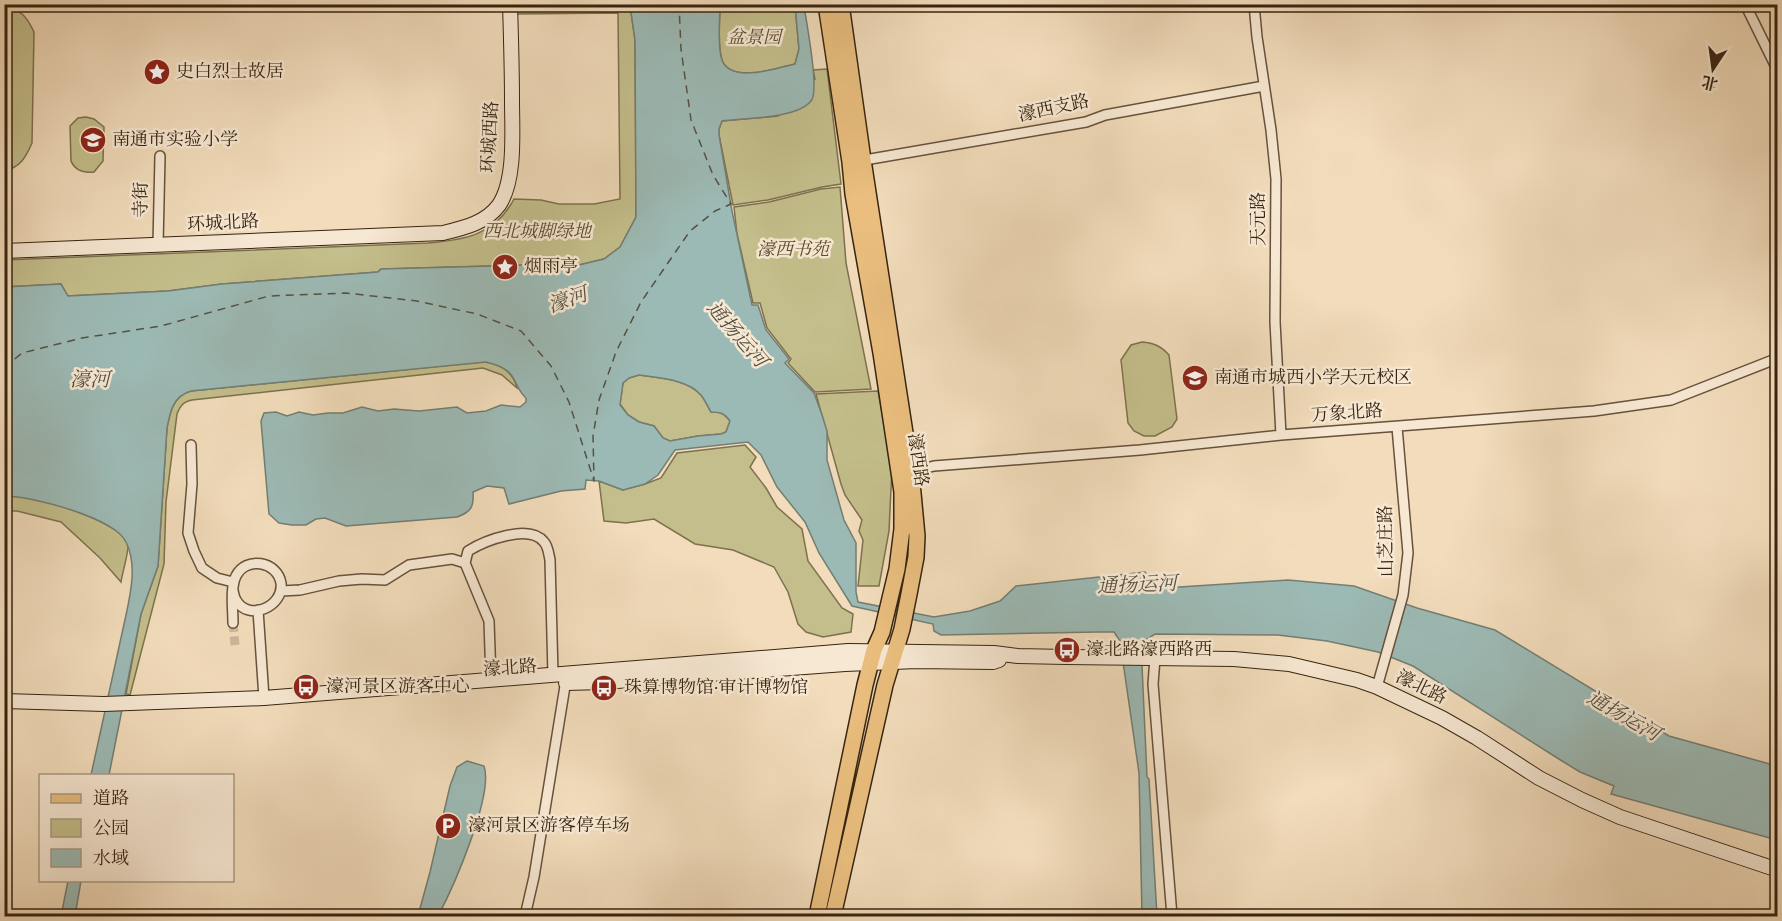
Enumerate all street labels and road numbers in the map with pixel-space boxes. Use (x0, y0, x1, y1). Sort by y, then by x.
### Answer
street label: 濠西支路 (1016, 89, 1092, 129)
street label: 环城西路 (477, 100, 505, 174)
street label: 寺街 (129, 182, 155, 218)
street label: 天元路 (1247, 192, 1272, 246)
street label: 环城北路 (186, 210, 260, 238)
street label: 万象北路 (1310, 399, 1384, 429)
street label: 濠西路 (901, 432, 933, 488)
street label: 山芝庄路 (1374, 505, 1400, 577)
street label: 濠北路 (482, 655, 538, 683)
street label: 濠北路 (1391, 665, 1451, 711)

